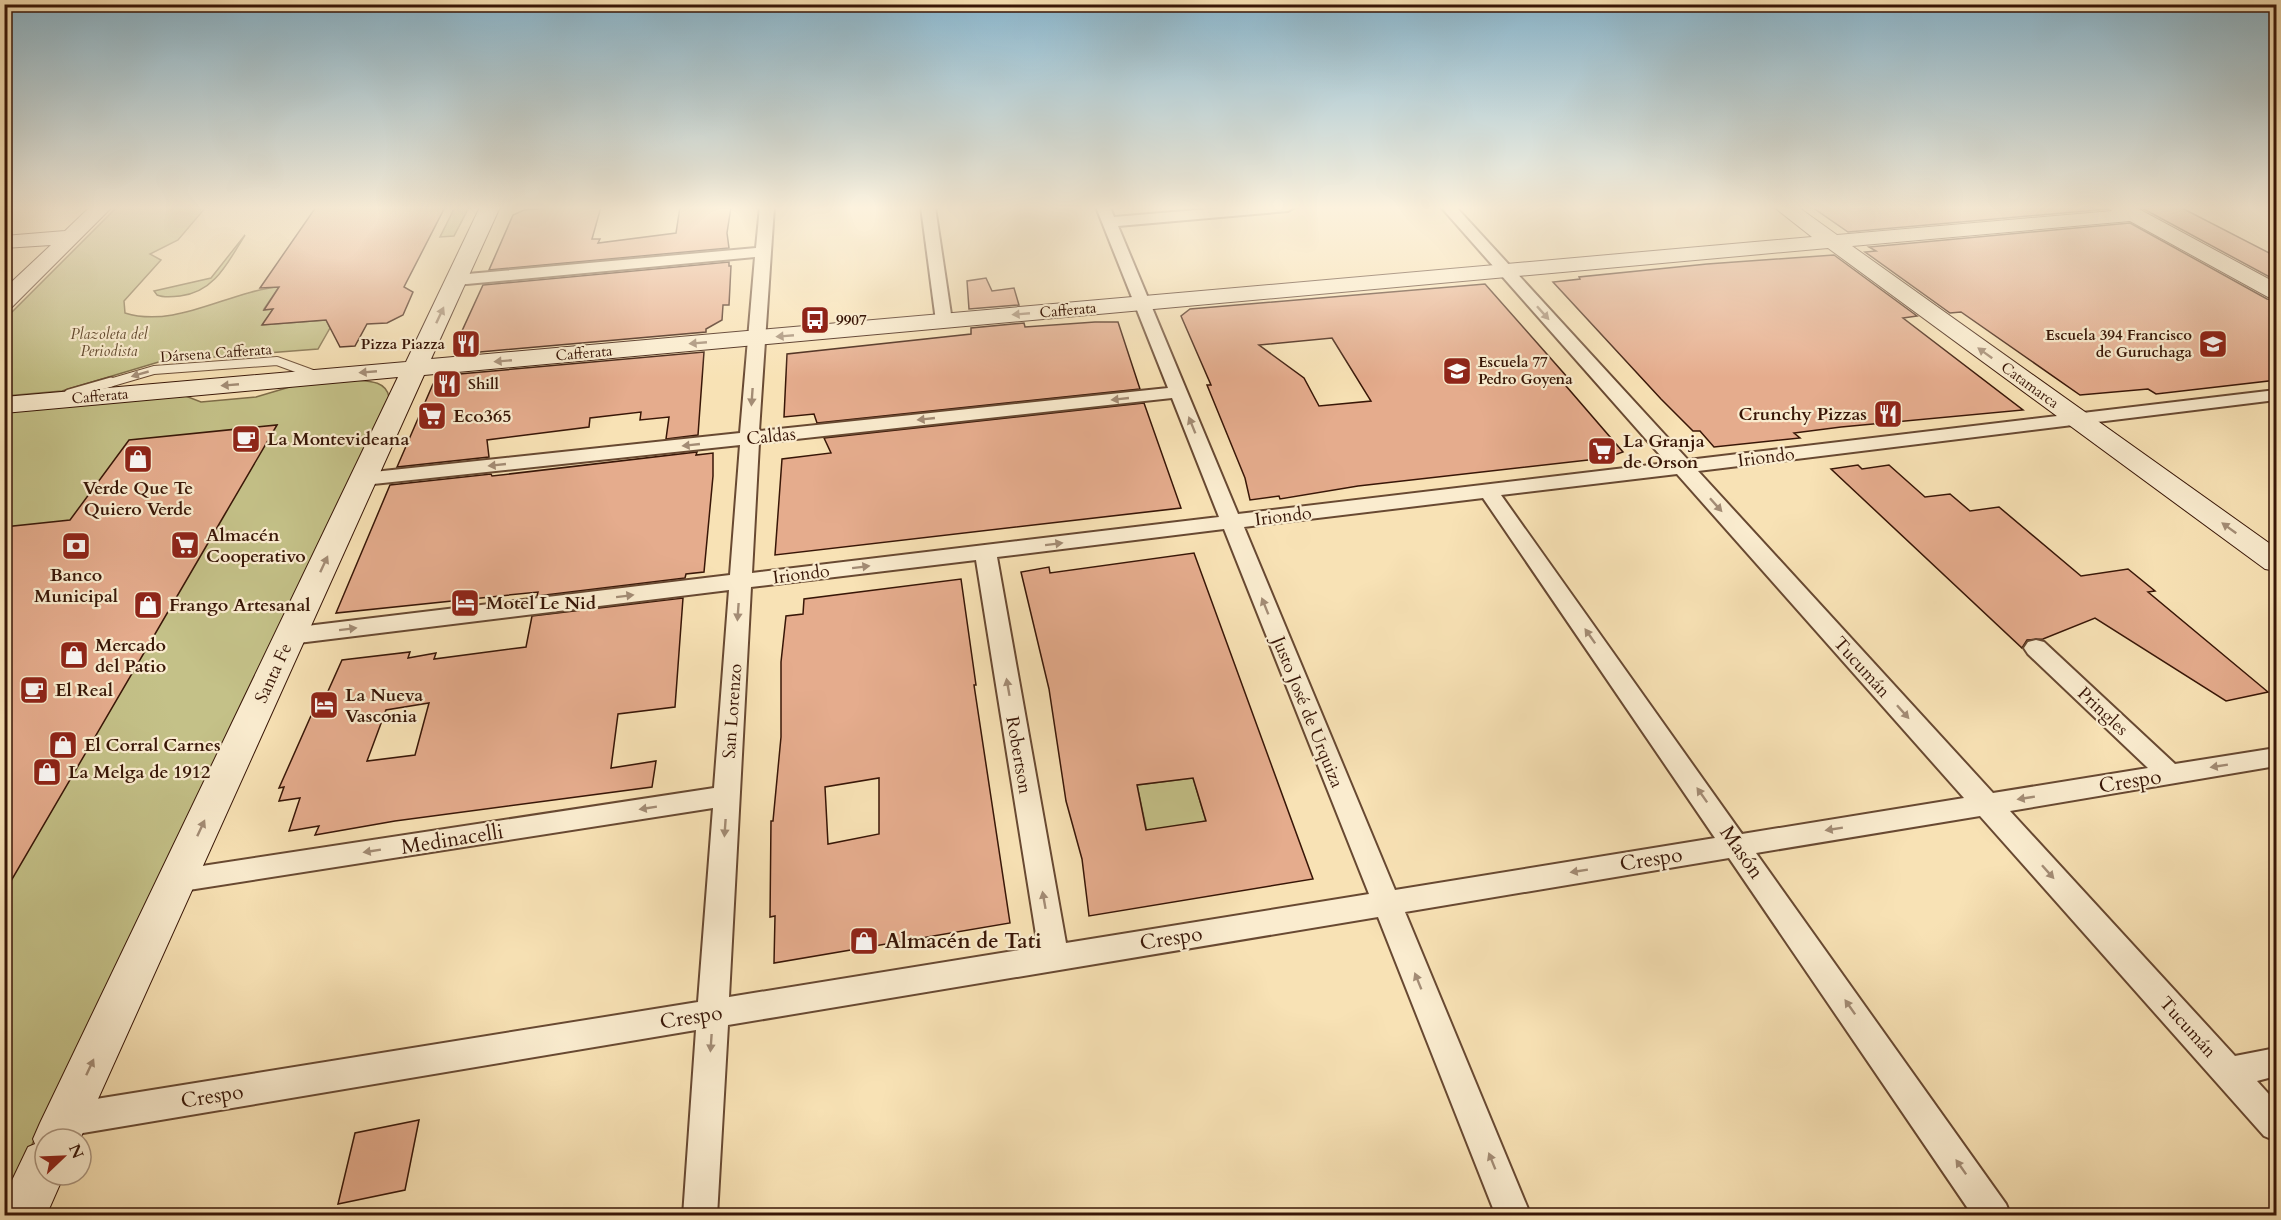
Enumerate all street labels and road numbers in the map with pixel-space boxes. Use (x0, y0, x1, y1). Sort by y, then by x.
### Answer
street label: Cafferata (1039, 298, 1098, 322)
street label: Dársena Cafferata (159, 339, 273, 367)
street label: Cafferata (555, 341, 614, 365)
street label: Catamarca (1997, 357, 2063, 413)
street label: Cafferata (71, 384, 130, 408)
street label: Caldas (745, 421, 797, 452)
street label: Iriondo (1736, 442, 1796, 473)
street label: Iriondo (1253, 501, 1313, 532)
street label: Iriondo (771, 559, 831, 590)
street label: Justo José de Urquiza (1265, 630, 1349, 792)
street label: Tucumán (1827, 631, 1896, 704)
street label: Santa Fe (249, 639, 298, 707)
street label: San Lorenzo (717, 662, 748, 759)
street label: Pringles (2072, 681, 2134, 741)
street label: Robertson (999, 714, 1038, 797)
street label: Crespo (2097, 762, 2163, 801)
street label: Medinacelli (399, 817, 505, 862)
street label: Masón (1713, 820, 1770, 885)
street label: Crespo (1618, 840, 1684, 879)
street label: Crespo (1138, 919, 1204, 958)
street label: Tucumán (2153, 991, 2222, 1064)
street label: Crespo (658, 998, 724, 1037)
street label: Crespo (179, 1077, 245, 1116)

